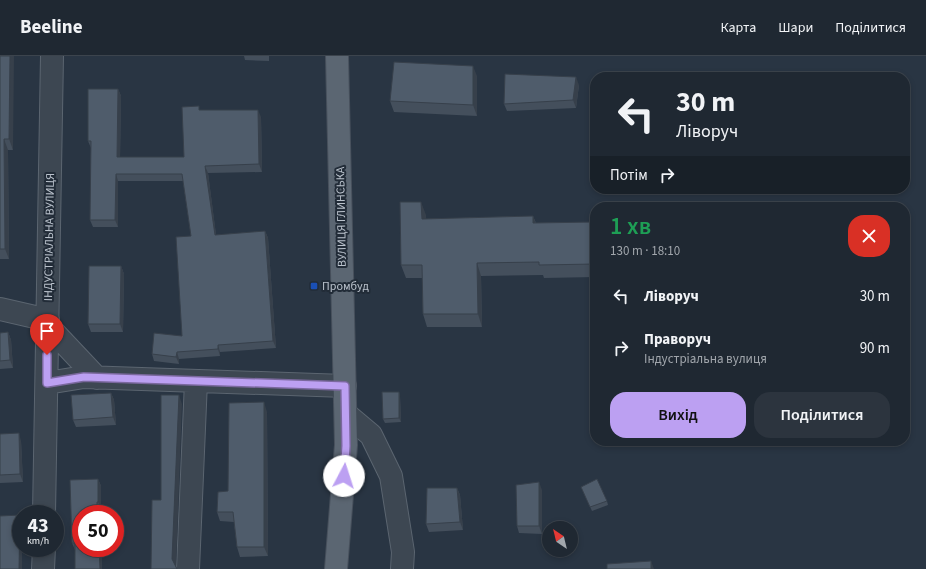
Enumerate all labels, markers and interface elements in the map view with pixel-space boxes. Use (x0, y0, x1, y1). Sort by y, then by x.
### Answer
text: Beeline (20, 14, 83, 41)
text: Карта (720, 18, 756, 38)
text: Шари (778, 18, 813, 38)
text: Поділитися (835, 18, 906, 38)
text: 30 m (676, 82, 735, 122)
icon: left (610, 88, 662, 140)
text: Ліворуч (676, 119, 738, 144)
icon: right (656, 164, 678, 186)
text: Потім (610, 165, 648, 186)
street label: ВУЛИЦЯ ГЛИНСЬКА (332, 166, 351, 267)
street label: ІНДУСТРІАЛЬНА ВУЛИЦЯ (40, 173, 59, 301)
text: 1 хв (610, 209, 651, 244)
button: close (848, 215, 890, 257)
text: 130 m · 18:10 (610, 242, 680, 260)
place label: Промбуд (322, 278, 369, 295)
marker: Промбуд (309, 281, 319, 291)
icon: left (610, 285, 632, 307)
text: Ліворуч (644, 286, 699, 307)
text: 30 m (860, 286, 890, 307)
pin (30, 314, 64, 355)
icon: arrive (36, 320, 58, 342)
text: Праворуч (644, 329, 711, 350)
icon: right (610, 337, 632, 359)
text: 90 m (860, 338, 890, 359)
text: Індустріальна вулиця (644, 350, 767, 368)
button: Вихід (610, 392, 746, 438)
button: Поділитися (754, 392, 890, 438)
position arrow (323, 455, 365, 497)
speed limit sign: 50 (72, 505, 124, 557)
text: 43 (27, 512, 49, 540)
north arrow (542, 521, 578, 557)
map controls (542, 521, 578, 557)
text: km/h (27, 534, 49, 548)

